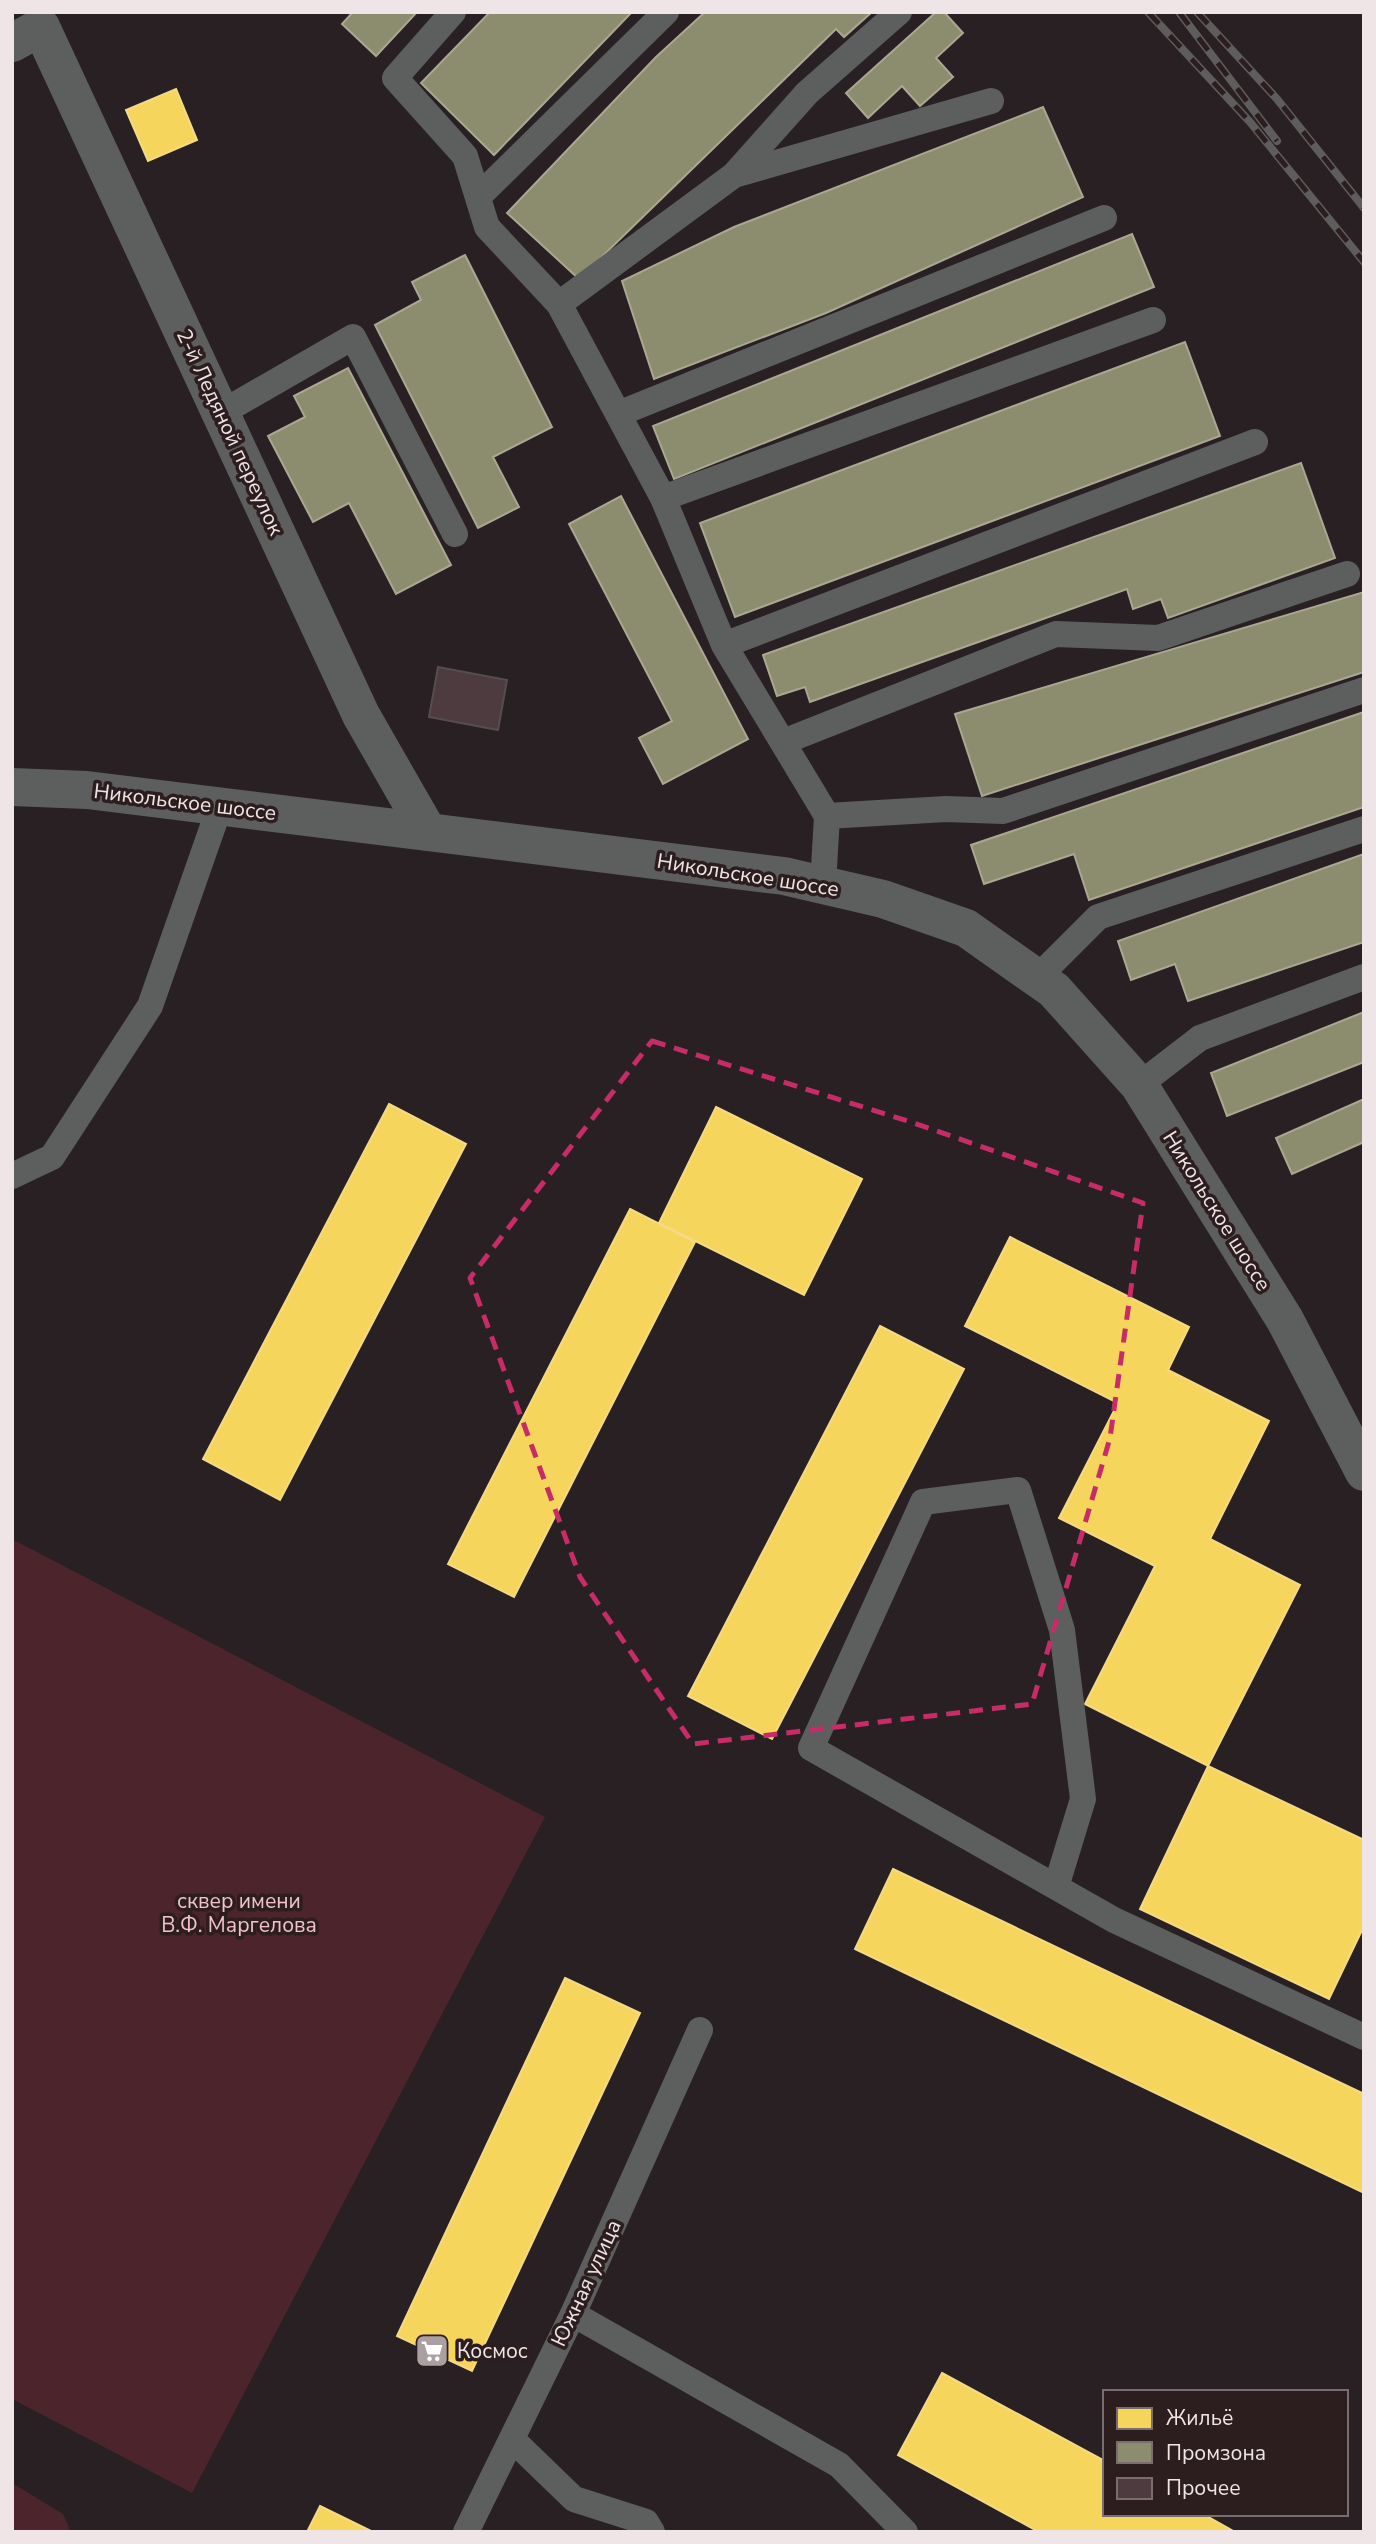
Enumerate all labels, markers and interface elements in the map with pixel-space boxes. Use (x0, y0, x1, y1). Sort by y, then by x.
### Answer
street label: 2-й Ледяной переулок (170, 324, 291, 540)
street label: Никольское шоссе (92, 777, 278, 827)
street label: Никольское шоссе (655, 847, 841, 903)
street label: Никольское шоссе (1156, 1126, 1278, 1296)
park label: сквер имени В.Ф. Маргелова (161, 1887, 317, 1939)
street label: Южная улица (544, 2215, 628, 2351)
supermarket icon: Космос (413, 2332, 451, 2370)
place label: Космос (457, 2337, 528, 2365)
legend (1103, 2390, 1348, 2516)
text: Жильё (1166, 2404, 1233, 2432)
text: Промзона (1166, 2439, 1266, 2467)
text: Прочее (1166, 2474, 1241, 2502)

